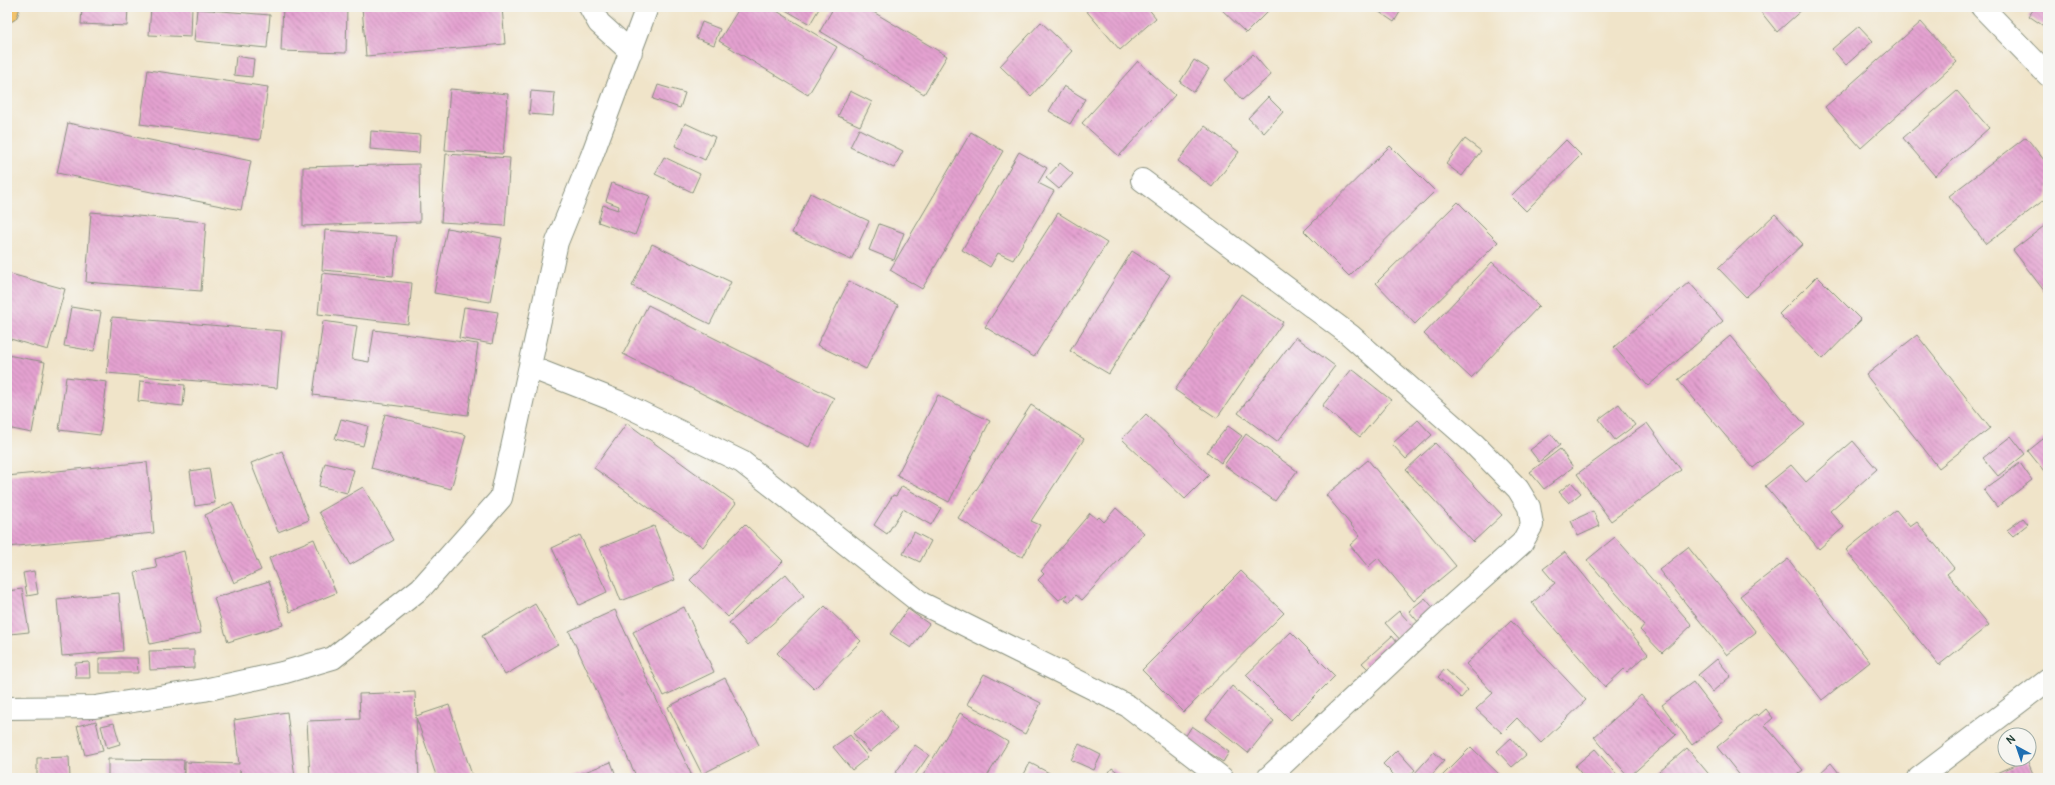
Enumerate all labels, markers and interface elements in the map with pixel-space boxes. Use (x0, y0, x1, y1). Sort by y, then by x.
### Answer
north arrow (1997, 727, 2037, 767)
text: N (2004, 732, 2018, 747)

